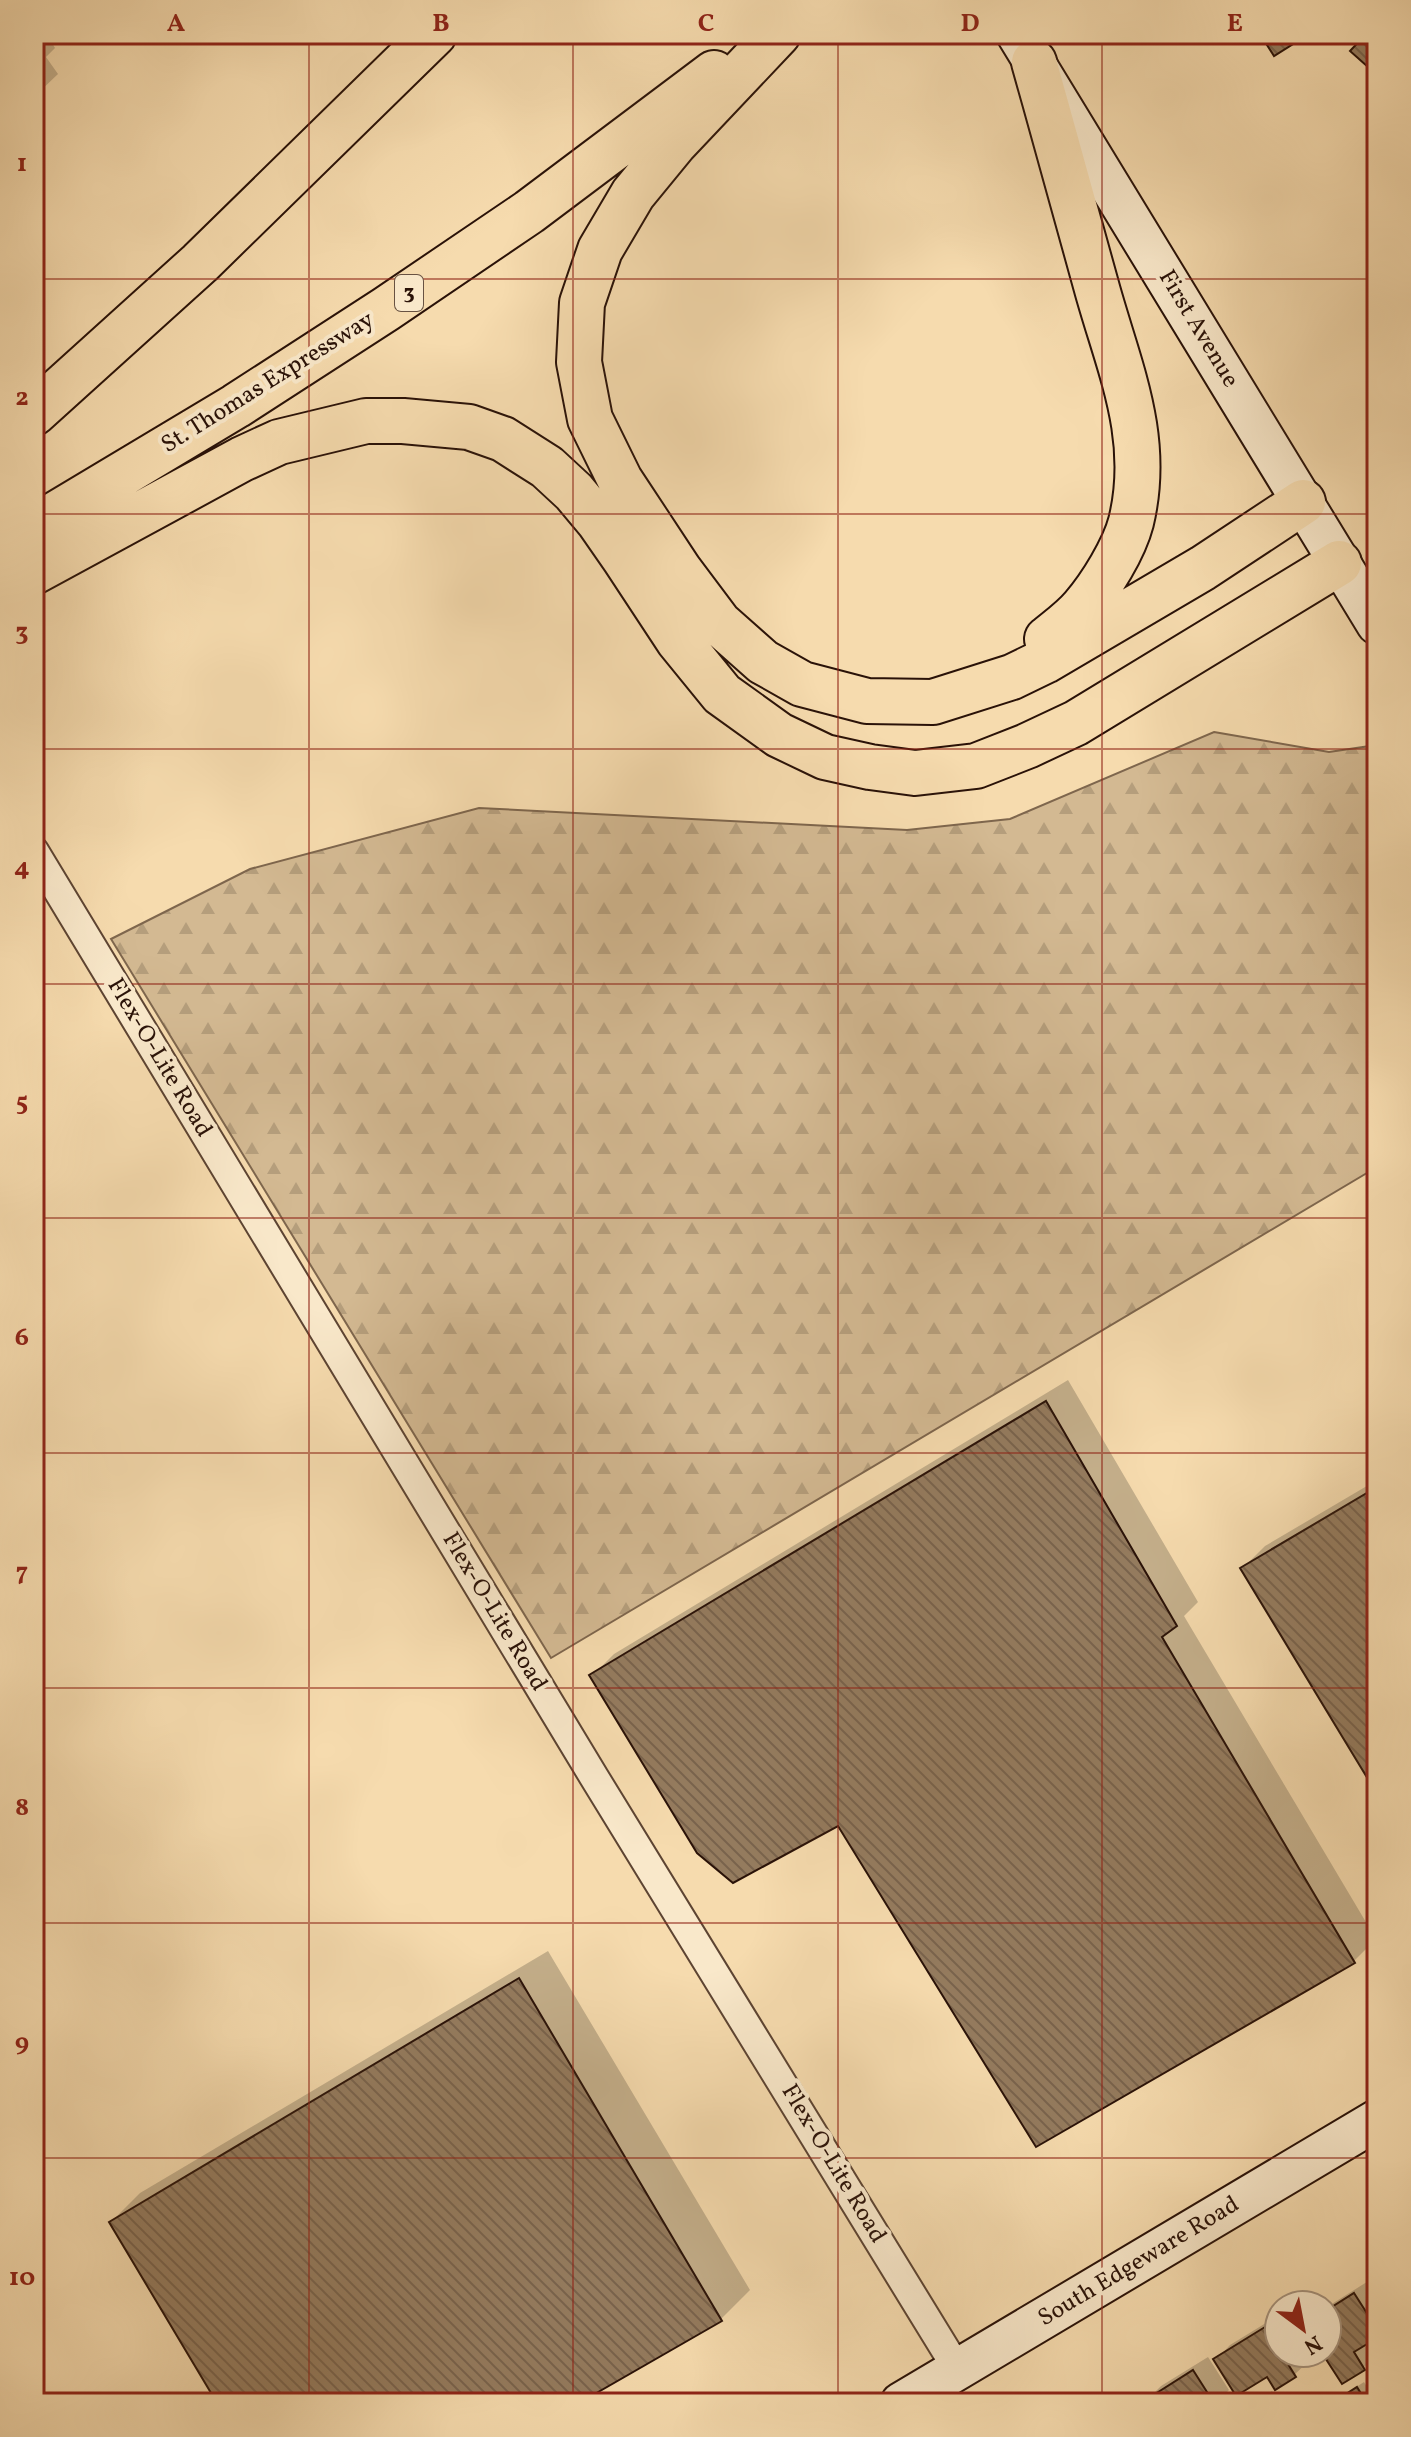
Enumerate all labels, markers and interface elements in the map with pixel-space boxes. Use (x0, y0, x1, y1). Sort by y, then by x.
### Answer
text: A (167, 6, 186, 42)
text: B (432, 6, 450, 42)
text: C (698, 6, 714, 42)
text: D (960, 6, 980, 42)
text: E (1227, 6, 1243, 42)
text: 1 (17, 146, 27, 182)
street label: First Avenue (1149, 264, 1247, 394)
road number: 3 (395, 275, 423, 311)
street label: St. Thomas Expressway (155, 304, 381, 462)
text: 2 (15, 380, 29, 416)
text: 3 (15, 615, 29, 651)
text: 4 (14, 850, 30, 886)
street label: Flex-O-Lite Road (98, 972, 220, 1144)
text: 5 (16, 1085, 28, 1121)
text: 6 (15, 1320, 29, 1356)
street label: Flex-O-Lite Road (433, 1526, 555, 1698)
text: 7 (16, 1555, 28, 1591)
text: 8 (15, 1790, 29, 1826)
text: 9 (15, 2025, 29, 2061)
street label: Flex-O-Lite Road (772, 2078, 894, 2250)
street label: South Edgeware Road (1032, 2188, 1246, 2336)
text: 10 (9, 2260, 35, 2296)
north arrow (1263, 2289, 1343, 2369)
text: N (1297, 2326, 1327, 2361)

